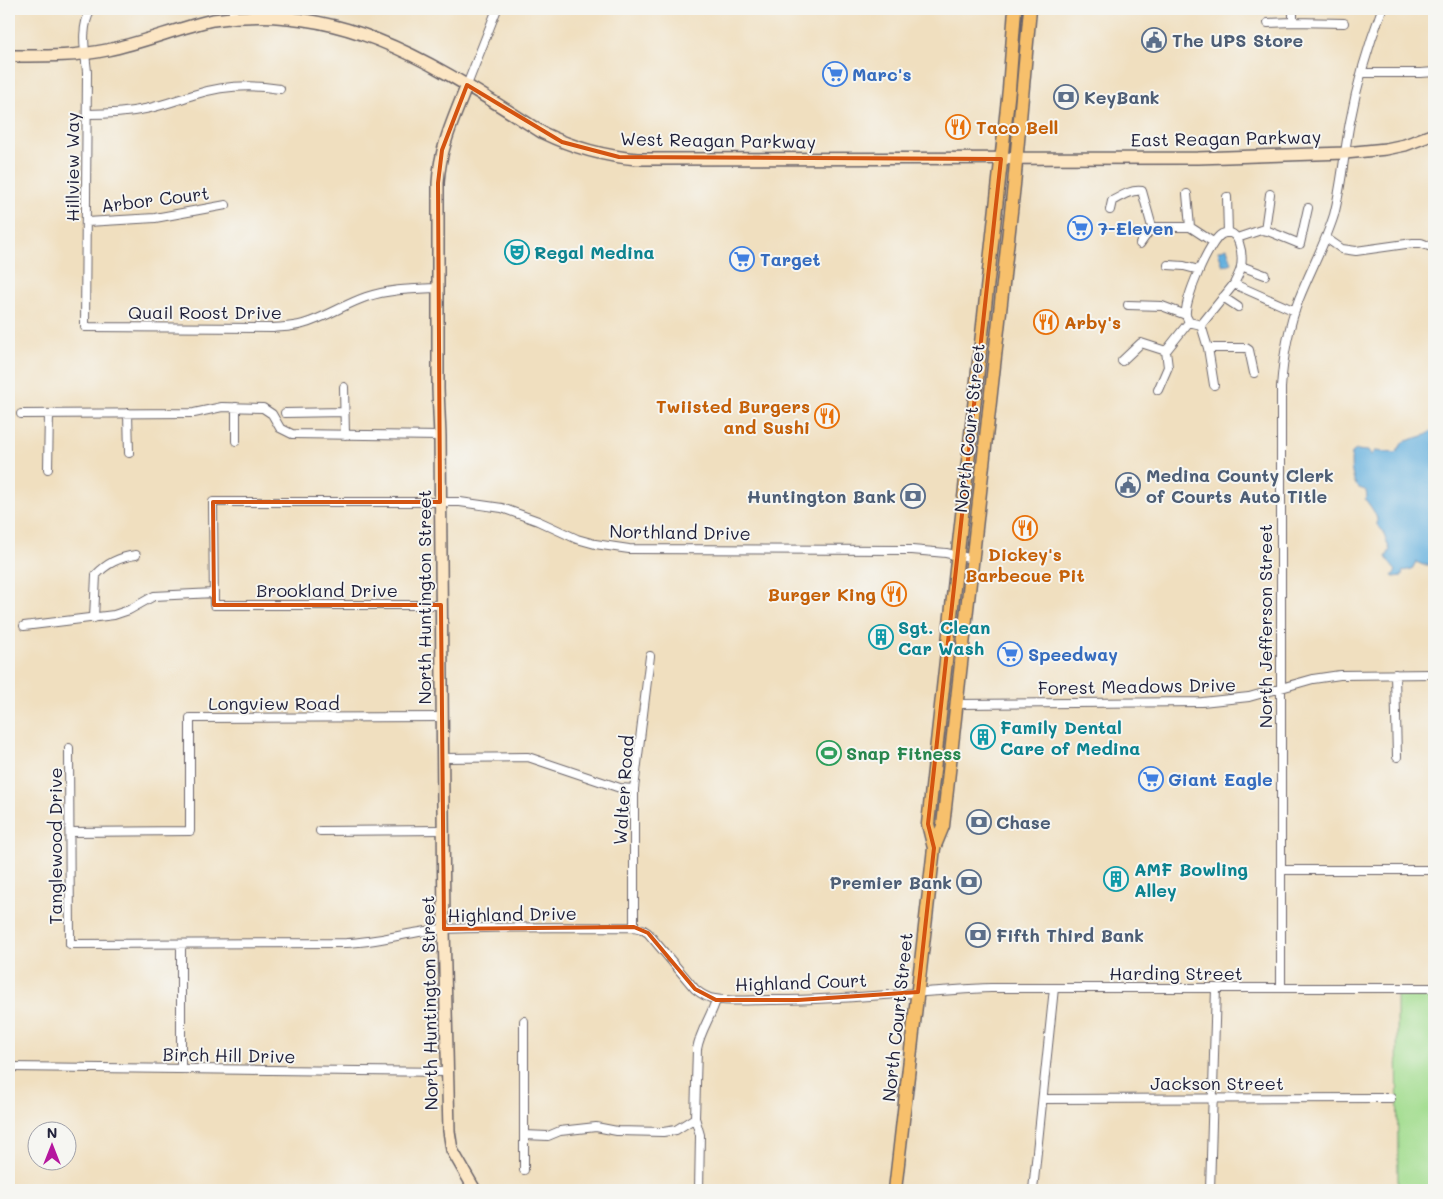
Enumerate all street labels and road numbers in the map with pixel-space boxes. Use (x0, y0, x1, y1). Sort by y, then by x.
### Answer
street label: Hillview Way (60, 112, 84, 222)
street label: East Reagan Parkway (1130, 124, 1322, 152)
street label: West Reagan Parkway (620, 126, 816, 154)
street label: Arbor Court (100, 180, 210, 218)
street label: Quail Roost Drive (128, 300, 282, 324)
street label: North Court Street (948, 342, 990, 514)
street label: North Huntington Street (412, 490, 436, 704)
street label: Northland Drive (609, 519, 751, 545)
street label: North Jefferson Street (1253, 524, 1277, 728)
street label: Brookland Drive (256, 578, 398, 602)
street label: Forest Meadows Drive (1038, 672, 1236, 700)
street label: Longview Road (208, 691, 340, 715)
street label: Walter Road (607, 734, 639, 846)
street label: Tanglewood Drive (43, 767, 67, 925)
street label: North Huntington Street (415, 895, 443, 1111)
street label: Highland Drive (447, 901, 577, 927)
street label: North Court Street (876, 931, 918, 1103)
street label: Harding Street (1109, 961, 1243, 985)
street label: Highland Court (735, 968, 867, 996)
street label: Birch Hill Drive (162, 1042, 296, 1068)
street label: Jackson Street (1150, 1071, 1284, 1095)

